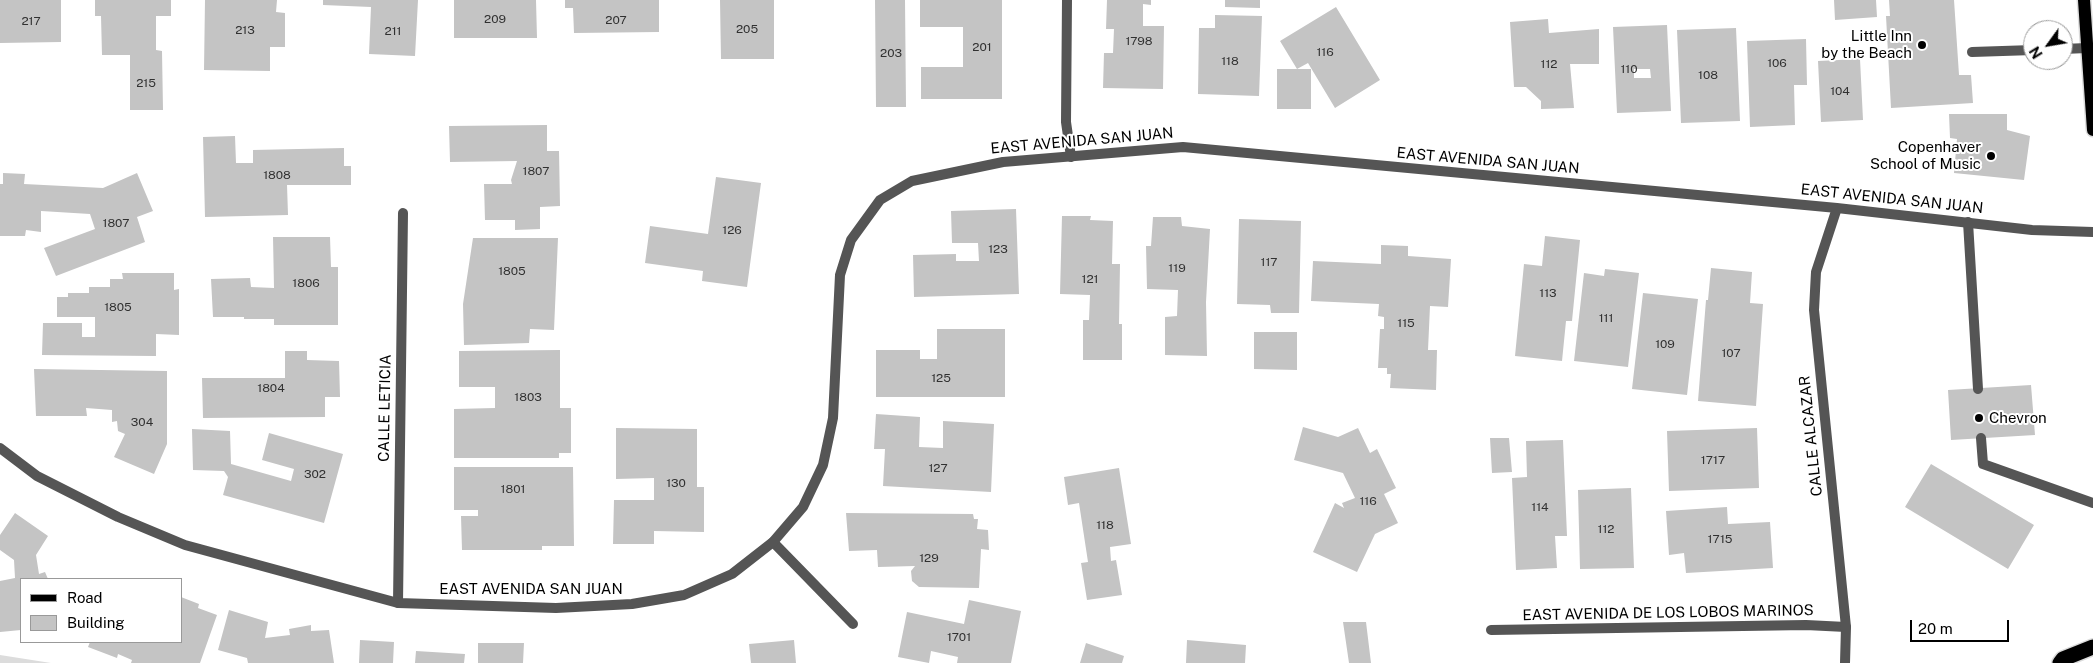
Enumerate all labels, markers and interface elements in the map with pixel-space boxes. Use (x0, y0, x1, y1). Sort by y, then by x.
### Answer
house number: 209 (484, 12, 506, 26)
house number: 207 (605, 13, 627, 27)
house number: 217 (21, 14, 41, 28)
north arrow (2023, 20, 2073, 70)
house number: 205 (736, 22, 758, 36)
house number: 213 (235, 23, 255, 37)
house number: 211 (385, 24, 401, 38)
place label: Little Inn by the Beach (1821, 27, 1912, 62)
house number: 1798 (1125, 34, 1153, 48)
marker: Little Inn by the Beach (1916, 39, 1928, 51)
house number: 201 (972, 40, 992, 54)
text: N (2026, 44, 2046, 61)
house number: 116 (1316, 45, 1334, 59)
house number: 203 (880, 46, 902, 60)
house number: 118 (1221, 54, 1239, 68)
house number: 106 (1767, 56, 1787, 70)
house number: 112 (1541, 57, 1557, 71)
house number: 110 (1620, 62, 1638, 76)
house number: 108 (1698, 68, 1718, 82)
house number: 215 (136, 76, 156, 90)
house number: 104 (1830, 84, 1850, 98)
street label: EAST AVENIDA SAN JUAN (990, 124, 1174, 158)
place label: Copenhaver School of Music (1870, 138, 1981, 173)
street label: EAST AVENIDA SAN JUAN (1396, 144, 1580, 178)
marker: Copenhaver School of Music (1985, 150, 1997, 162)
house number: 1807 (523, 164, 549, 178)
house number: 1808 (263, 168, 291, 182)
street label: EAST AVENIDA SAN JUAN (1800, 180, 1984, 218)
house number: 1807 (103, 216, 129, 230)
house number: 126 (722, 223, 742, 237)
house number: 123 (988, 242, 1008, 256)
house number: 117 (1261, 255, 1277, 269)
house number: 119 (1168, 261, 1186, 275)
house number: 1805 (498, 264, 526, 278)
house number: 121 (1082, 272, 1098, 286)
house number: 1806 (292, 276, 320, 290)
house number: 113 (1539, 286, 1557, 300)
house number: 1805 (104, 300, 132, 314)
house number: 111 (1599, 311, 1613, 325)
house number: 115 (1397, 316, 1415, 330)
house number: 109 (1655, 337, 1675, 351)
house number: 107 (1721, 346, 1741, 360)
street label: CALLE LETICIA (375, 354, 395, 462)
house number: 125 (931, 371, 951, 385)
street label: CALLE ALCAZAR (1796, 375, 1826, 497)
house number: 1804 (257, 381, 285, 395)
house number: 1803 (514, 390, 542, 404)
place label: Chevron (1989, 409, 2047, 427)
marker: Chevron (1973, 412, 1985, 424)
house number: 304 (131, 415, 153, 429)
house number: 1717 (1701, 453, 1725, 467)
house number: 127 (928, 461, 948, 475)
house number: 302 (304, 467, 326, 481)
house number: 130 (666, 476, 686, 490)
house number: 1801 (501, 482, 525, 496)
house number: 116 (1359, 494, 1377, 508)
house number: 114 (1531, 500, 1549, 514)
house number: 118 (1096, 518, 1114, 532)
house number: 112 (1598, 522, 1614, 536)
house number: 1715 (1708, 532, 1732, 546)
house number: 129 (919, 551, 939, 565)
legend (20, 578, 182, 643)
street label: EAST AVENIDA SAN JUAN (439, 580, 623, 598)
text: Road (67, 589, 103, 606)
street label: EAST AVENIDA DE LOS LOBOS MARINOS (1522, 601, 1814, 625)
scale bar (1913, 610, 2012, 642)
text: Building (67, 614, 125, 631)
text: 20 m (1918, 620, 1953, 637)
house number: 1701 (947, 630, 971, 644)

